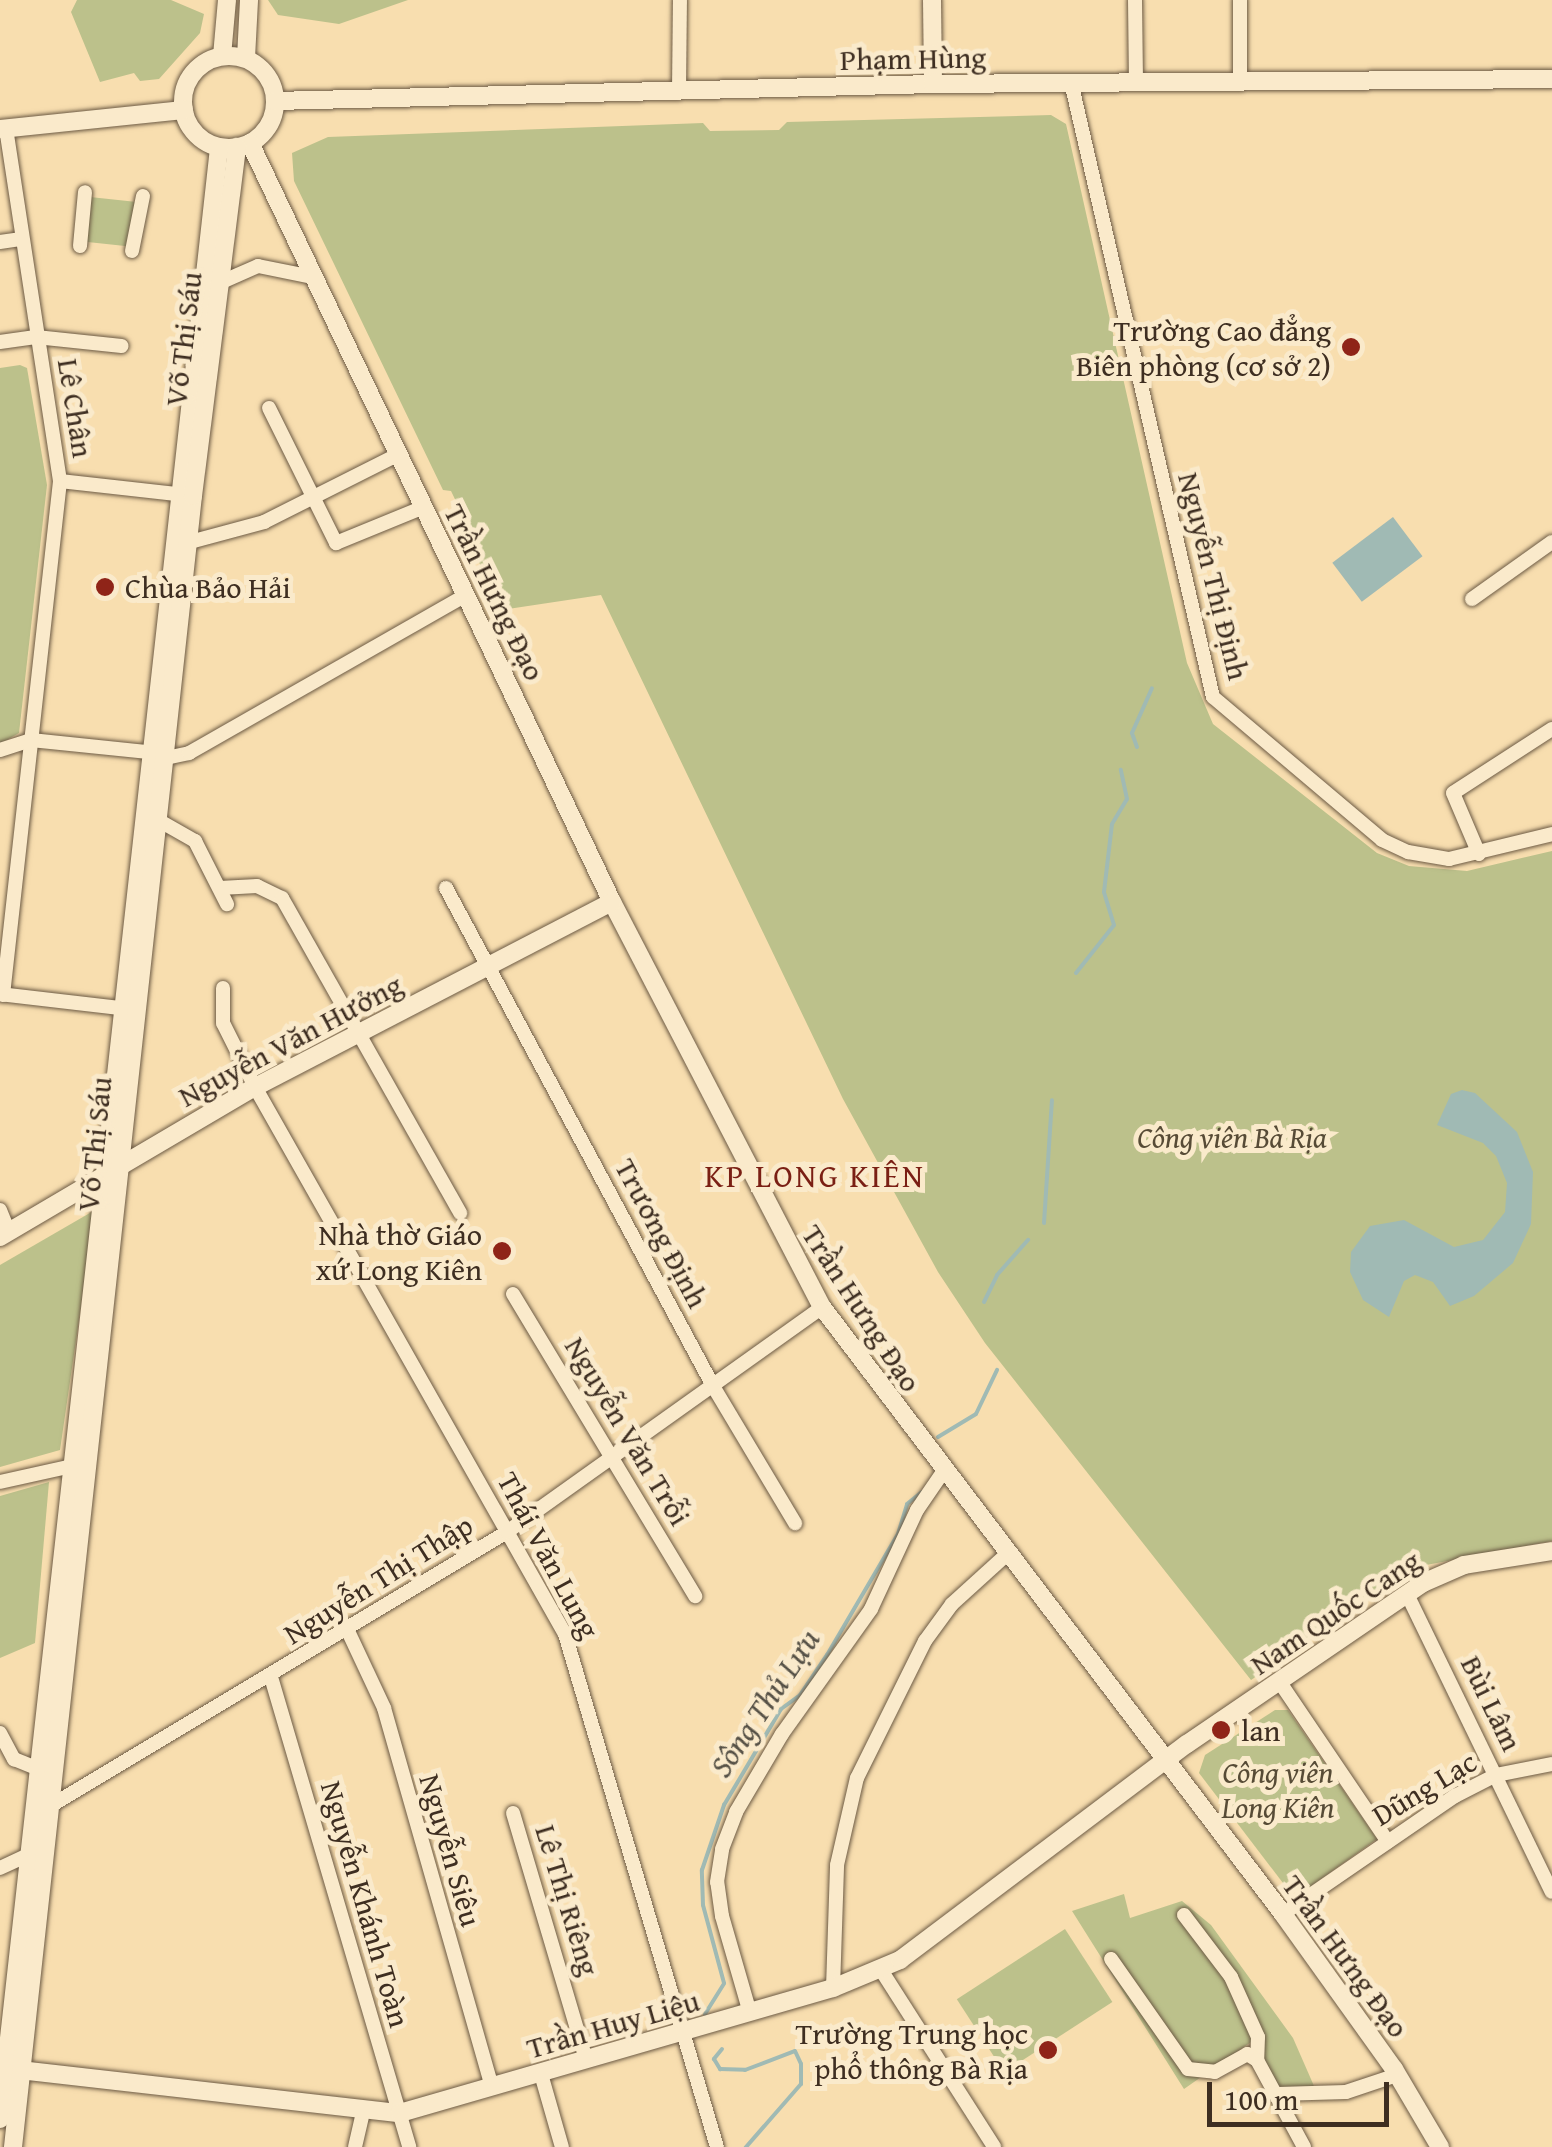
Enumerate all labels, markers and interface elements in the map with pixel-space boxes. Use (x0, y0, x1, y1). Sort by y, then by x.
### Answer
street label: Phạm Hùng (840, 39, 986, 77)
street label: Võ Thị Sáu (157, 270, 209, 408)
place label: Trường Cao đẳng Biên phòng (cơ sở 2) (1076, 312, 1331, 382)
marker: Trường Cao đẳng Biên phòng (cơ sở 2) (1340, 336, 1362, 358)
street label: Lê Chân (50, 356, 102, 460)
street label: Nguyễn Thị Định (1171, 469, 1257, 683)
street label: Trần Hưng Đạo (437, 498, 553, 686)
place label: Chùa Bảo Hải (125, 569, 291, 605)
marker: Chùa Bảo Hải (94, 576, 116, 598)
street label: Nguyễn Văn Hưởng (172, 966, 408, 1114)
street label: Võ Thị Sáu (69, 1075, 119, 1213)
park label: Công viên Bà Rịa (1137, 1119, 1327, 1155)
street label: Trương Định (608, 1152, 716, 1314)
district label: KP LONG KIÊN (705, 1157, 925, 1195)
place label: Nhà thờ Giáo xứ Long Kiên (316, 1216, 482, 1286)
street label: Trần Hưng Đạo (795, 1218, 929, 1398)
marker: Nhà thờ Giáo xứ Long Kiên (491, 1240, 513, 1262)
street label: Nguyễn Văn Trỗi (558, 1330, 698, 1532)
street label: Thái Văn Lung (490, 1466, 608, 1644)
street label: Nguyễn Thị Thập (277, 1507, 479, 1651)
street label: Nam Quốc Cang (1243, 1542, 1427, 1682)
water label: Sông Thủ Lựu (702, 1622, 828, 1784)
street label: Bùi Lâm (1454, 1649, 1530, 1757)
place label: lan (1241, 1712, 1280, 1748)
marker: lan (1210, 1719, 1232, 1741)
street label: Dũng Lạc (1365, 1743, 1483, 1833)
park label: Công viên Long Kiên (1221, 1754, 1335, 1824)
street label: Nguyễn Siêu (412, 1770, 490, 1930)
street label: Nguyễn Khánh Toàn (314, 1777, 418, 2031)
street label: Lê Thị Riêng (528, 1820, 608, 1980)
street label: Trần Hưng Đạo (1275, 1868, 1417, 2044)
street label: Trần Huy Liệu (523, 1982, 703, 2066)
place label: Trường Trung học phổ thông Bà Rịa (796, 2015, 1028, 2086)
marker: Trường Trung học phổ thông Bà Rịa (1037, 2039, 1059, 2061)
scale bar (1212, 2062, 1394, 2124)
text: 100 m (1224, 2077, 1298, 2121)

